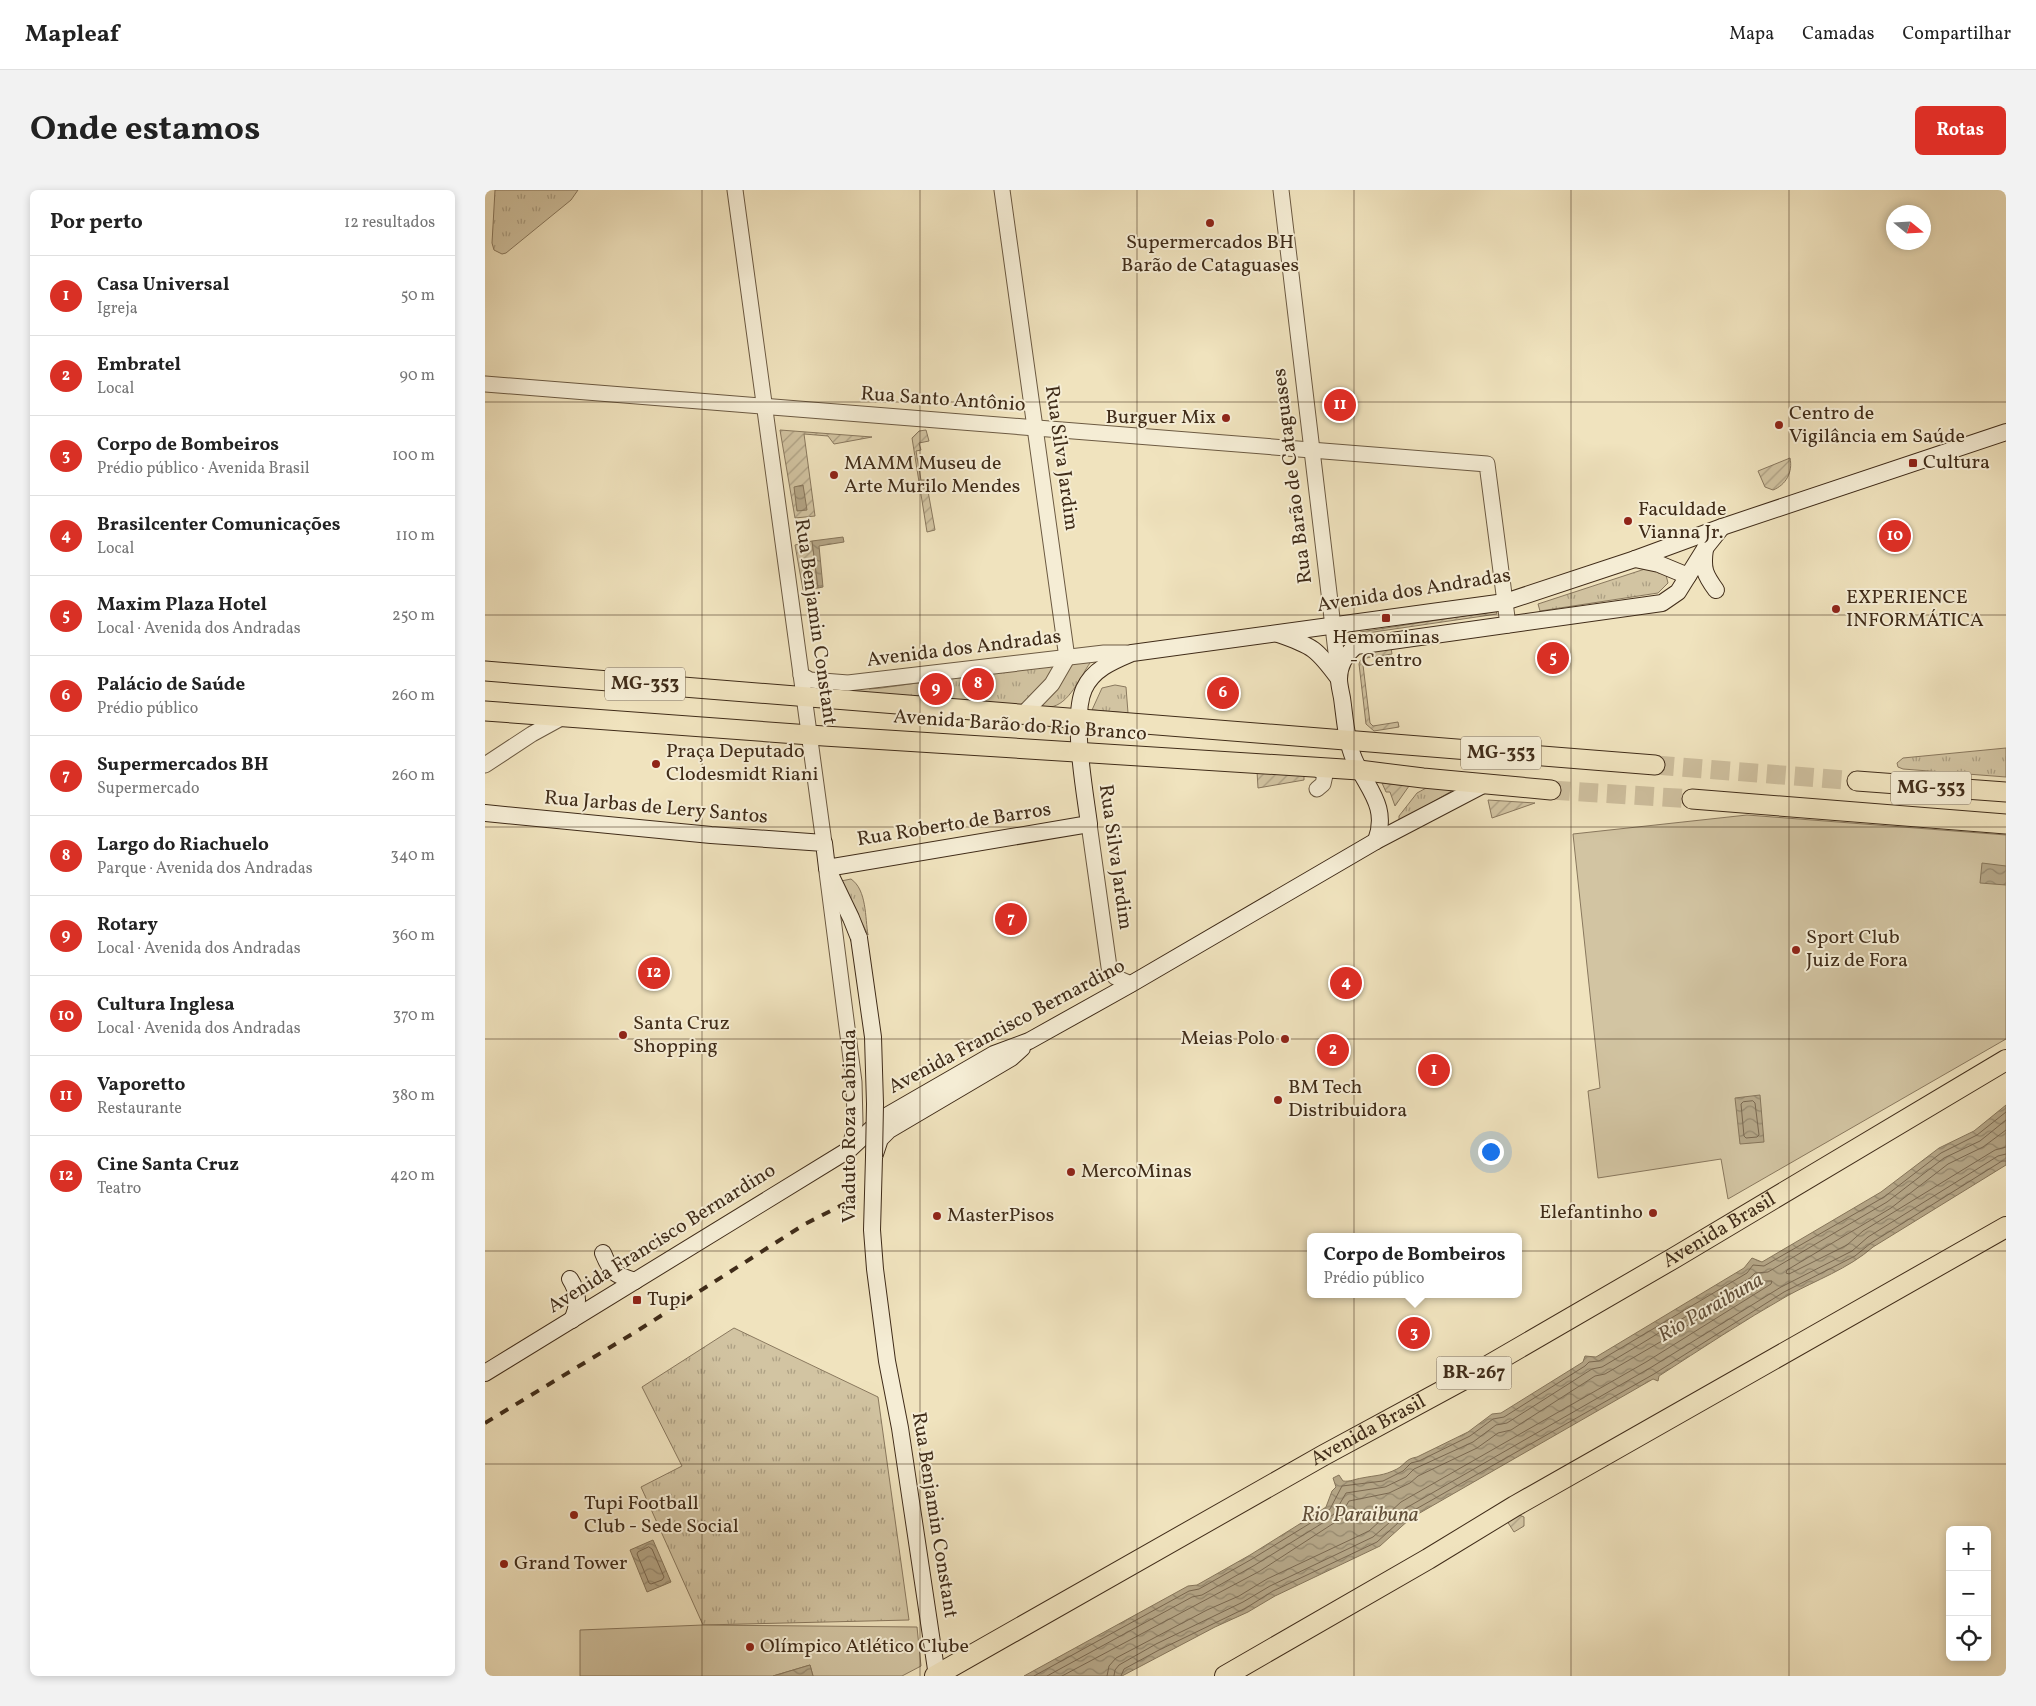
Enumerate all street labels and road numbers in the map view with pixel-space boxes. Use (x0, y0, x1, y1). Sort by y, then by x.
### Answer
street label: Rua Barão de Cataguases (1266, 367, 1320, 585)
street label: Rua Santo Antônio (860, 380, 1026, 420)
street label: Rua Silva Jardim (1037, 384, 1085, 532)
street label: Rua Benjamin Constant (787, 517, 843, 727)
street label: Avenida dos Andradas (1315, 562, 1513, 620)
street label: Avenida dos Andradas (865, 623, 1063, 675)
road number: MG-353 (605, 668, 685, 700)
street label: Avenida Barão do Rio Branco (892, 703, 1148, 749)
road number: MG-353 (1461, 736, 1541, 770)
road number: MG-353 (1891, 772, 1971, 804)
street label: Rua Silva Jardim (1091, 783, 1139, 931)
street label: Rua Jarbas de Lery Santos (543, 784, 769, 832)
street label: Rua Roberto de Barros (855, 796, 1053, 854)
street label: Avenida Francisco Bernardino (884, 953, 1130, 1101)
street label: Viaduto Roza Cabinda (836, 1029, 864, 1223)
street label: Avenida Francisco Bernardino (542, 1157, 782, 1321)
street label: Avenida Brasil (1658, 1186, 1781, 1276)
road number: BR-267 (1437, 1356, 1511, 1390)
street label: Avenida Brasil (1306, 1388, 1431, 1474)
street label: Rua Benjamin Constant (904, 1410, 964, 1620)

